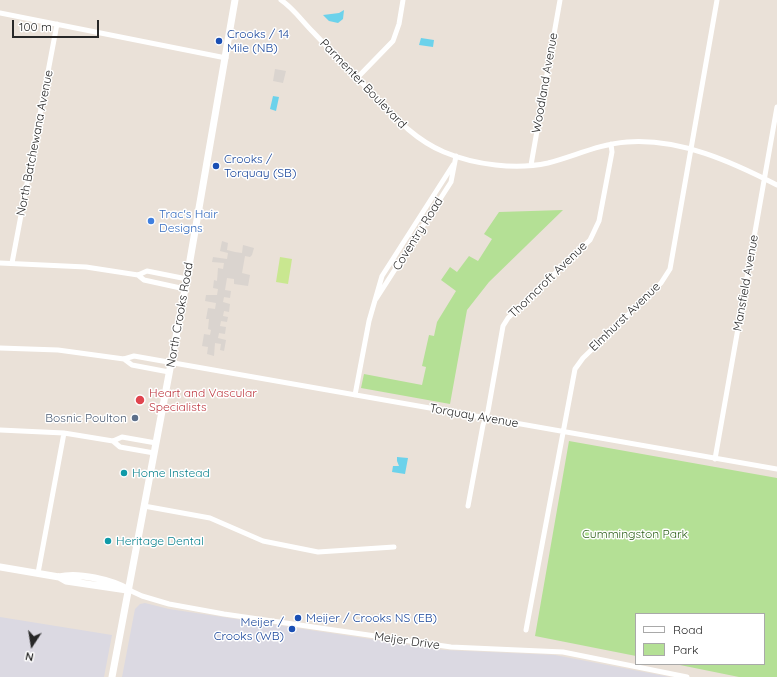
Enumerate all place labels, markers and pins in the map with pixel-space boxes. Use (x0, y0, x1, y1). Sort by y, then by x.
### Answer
place label: Crooks / 14 Mile (NB) (227, 27, 289, 55)
marker: Crooks / 14 Mile (NB) (214, 36, 224, 46)
place label: Crooks / Torquay (SB) (224, 152, 296, 180)
marker: Crooks / Torquay (SB) (211, 161, 221, 171)
place label: Trac's Hair Designs (159, 207, 218, 235)
marker: Trac's Hair Designs (146, 216, 156, 226)
place label: Heart and Vascular Specialists (149, 386, 257, 414)
marker: Heart and Vascular Specialists (134, 394, 146, 406)
place label: Bosnic Poulton (45, 411, 127, 425)
marker: Bosnic Poulton (130, 413, 140, 423)
place label: Home Instead (132, 466, 210, 480)
marker: Home Instead (119, 468, 129, 478)
place label: Heritage Dental (116, 534, 204, 548)
marker: Heritage Dental (103, 536, 113, 546)
place label: Meijer / Crooks NS (EB) (306, 611, 437, 625)
marker: Meijer / Crooks NS (EB) (293, 613, 303, 623)
place label: Meijer / Crooks (WB) (214, 615, 284, 643)
marker: Meijer / Crooks (WB) (287, 624, 297, 634)

